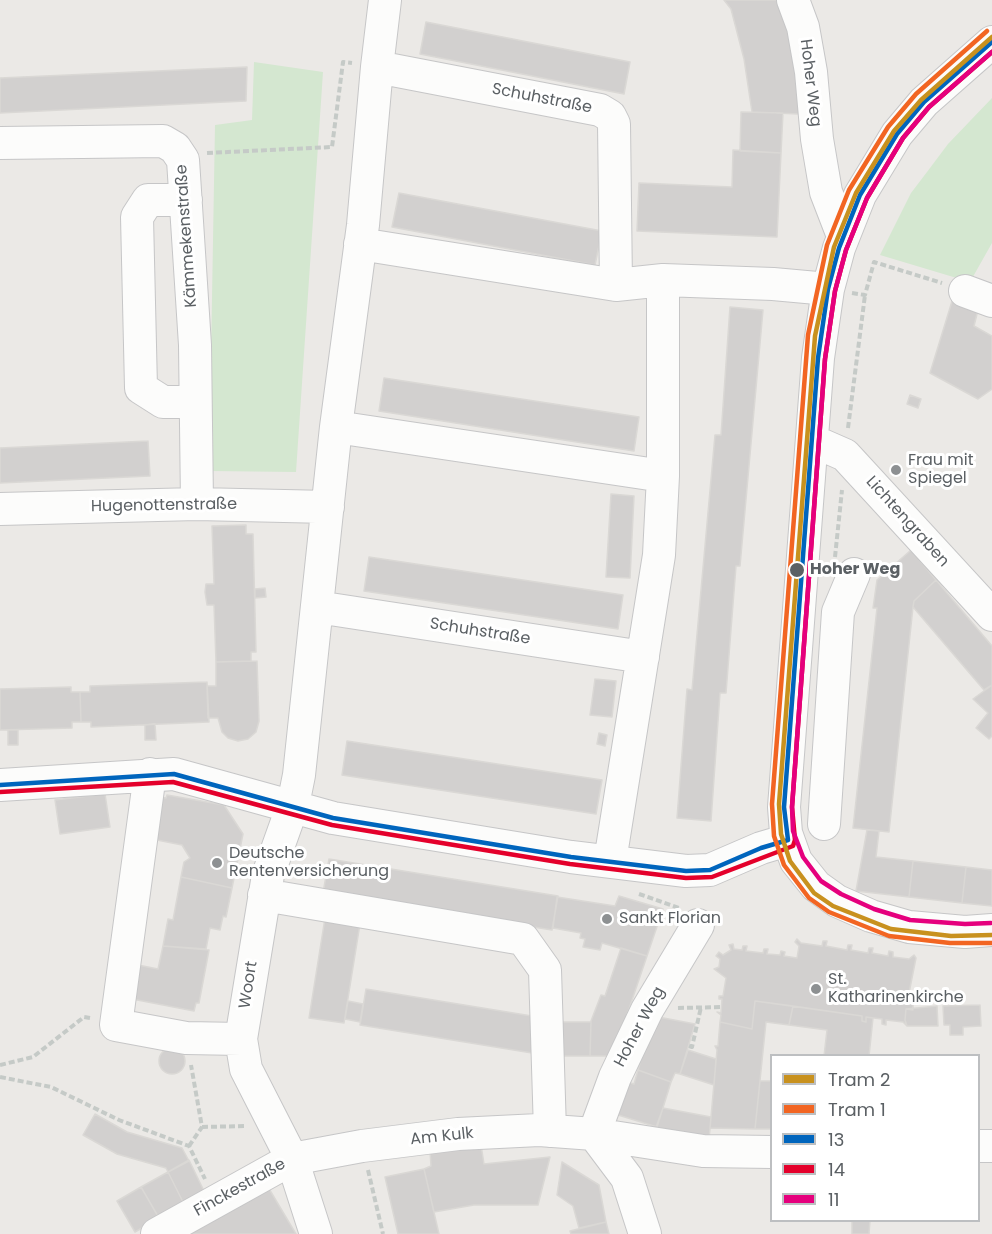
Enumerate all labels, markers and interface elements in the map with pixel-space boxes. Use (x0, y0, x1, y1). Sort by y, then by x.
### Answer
street label: Hoher Weg (795, 38, 825, 128)
street label: Schuhstraße (490, 80, 594, 118)
street label: Kämmekenstraße (172, 164, 202, 308)
place label: Frau mit Spiegel (908, 451, 974, 489)
marker: Frau mit Spiegel (889, 463, 903, 477)
street label: Lichtengraben (861, 473, 953, 571)
street label: Hugenottenstraße (91, 495, 237, 517)
place label: Hoher Weg (810, 560, 900, 580)
marker: Hoher Weg (788, 561, 806, 579)
street label: Schuhstraße (428, 615, 532, 649)
place label: Deutsche Rentenversicherung (229, 844, 389, 882)
marker: Deutsche Rentenversicherung (210, 856, 224, 870)
place label: Sankt Florian (619, 909, 721, 929)
marker: Sankt Florian (600, 912, 614, 926)
street label: Woort (236, 960, 262, 1010)
place label: St. Katharinenkirche (828, 970, 964, 1008)
marker: St. Katharinenkirche (809, 982, 823, 996)
street label: Hoher Weg (611, 984, 669, 1070)
legend (770, 1054, 980, 1222)
text: Tram 2 (828, 1067, 890, 1092)
text: Tram 1 (828, 1097, 886, 1122)
street label: Am Kulk (409, 1124, 475, 1150)
text: 13 (828, 1127, 844, 1152)
street label: Finckestraße (191, 1155, 289, 1221)
text: 14 (828, 1157, 845, 1182)
text: 11 (828, 1187, 840, 1212)

